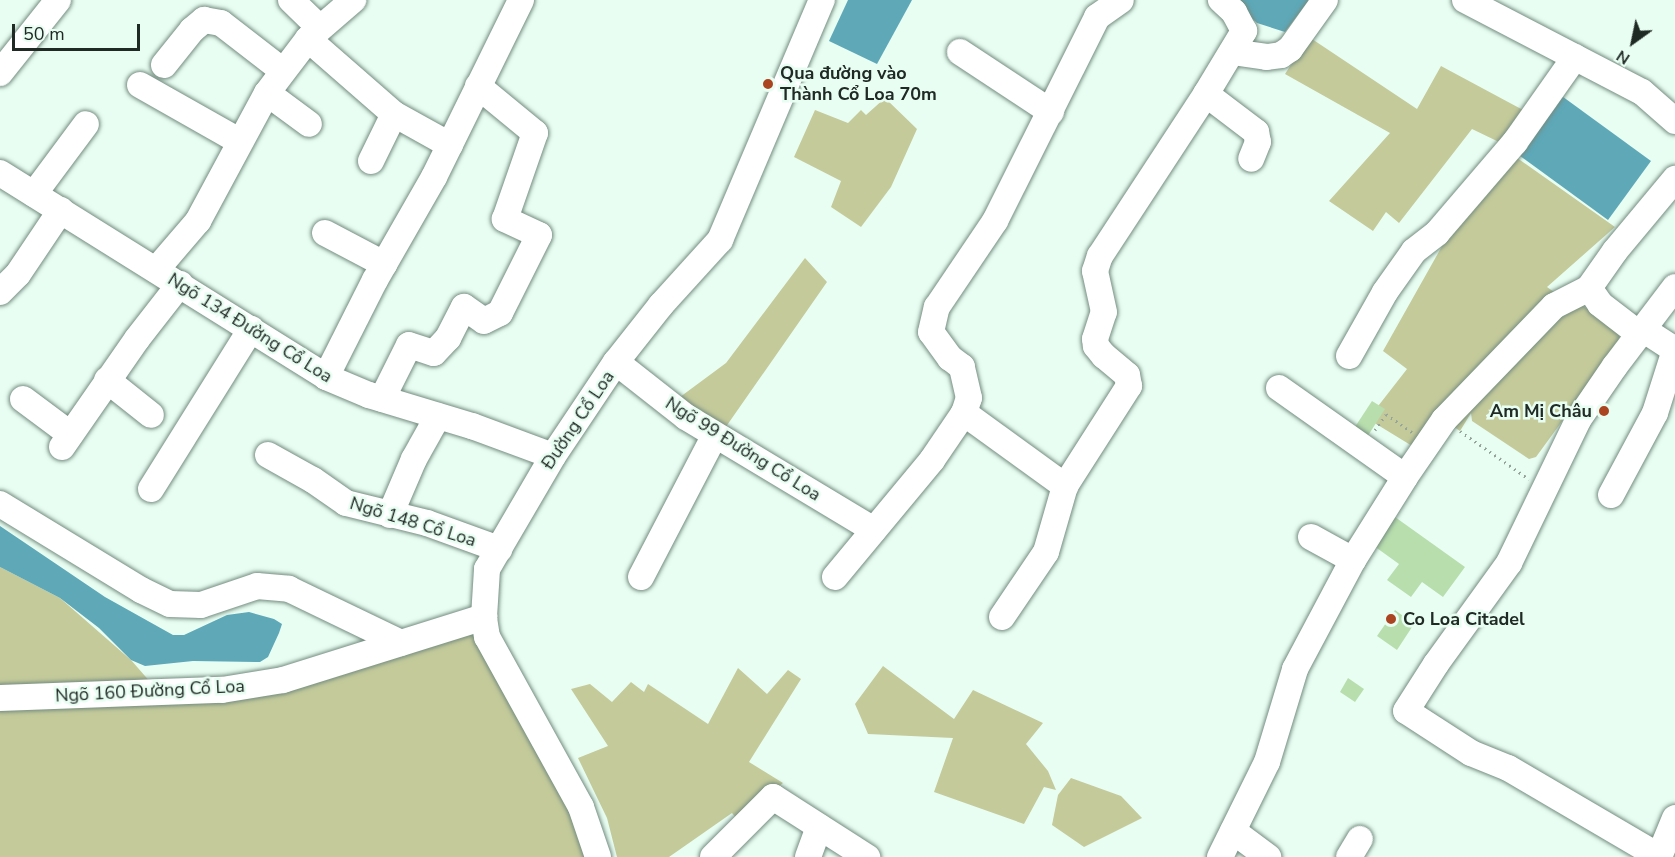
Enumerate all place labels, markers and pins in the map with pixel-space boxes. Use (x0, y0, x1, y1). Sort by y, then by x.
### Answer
place label: Qua đường vào Thành Cổ Loa 70m (780, 63, 937, 106)
marker: Qua đường vào Thành Cổ Loa 70m (761, 77, 775, 91)
place label: Am Mị Châu (1490, 400, 1592, 422)
marker: Am Mị Châu (1597, 404, 1611, 418)
place label: Co Loa Citadel (1403, 608, 1525, 630)
marker: Co Loa Citadel (1384, 612, 1398, 626)

